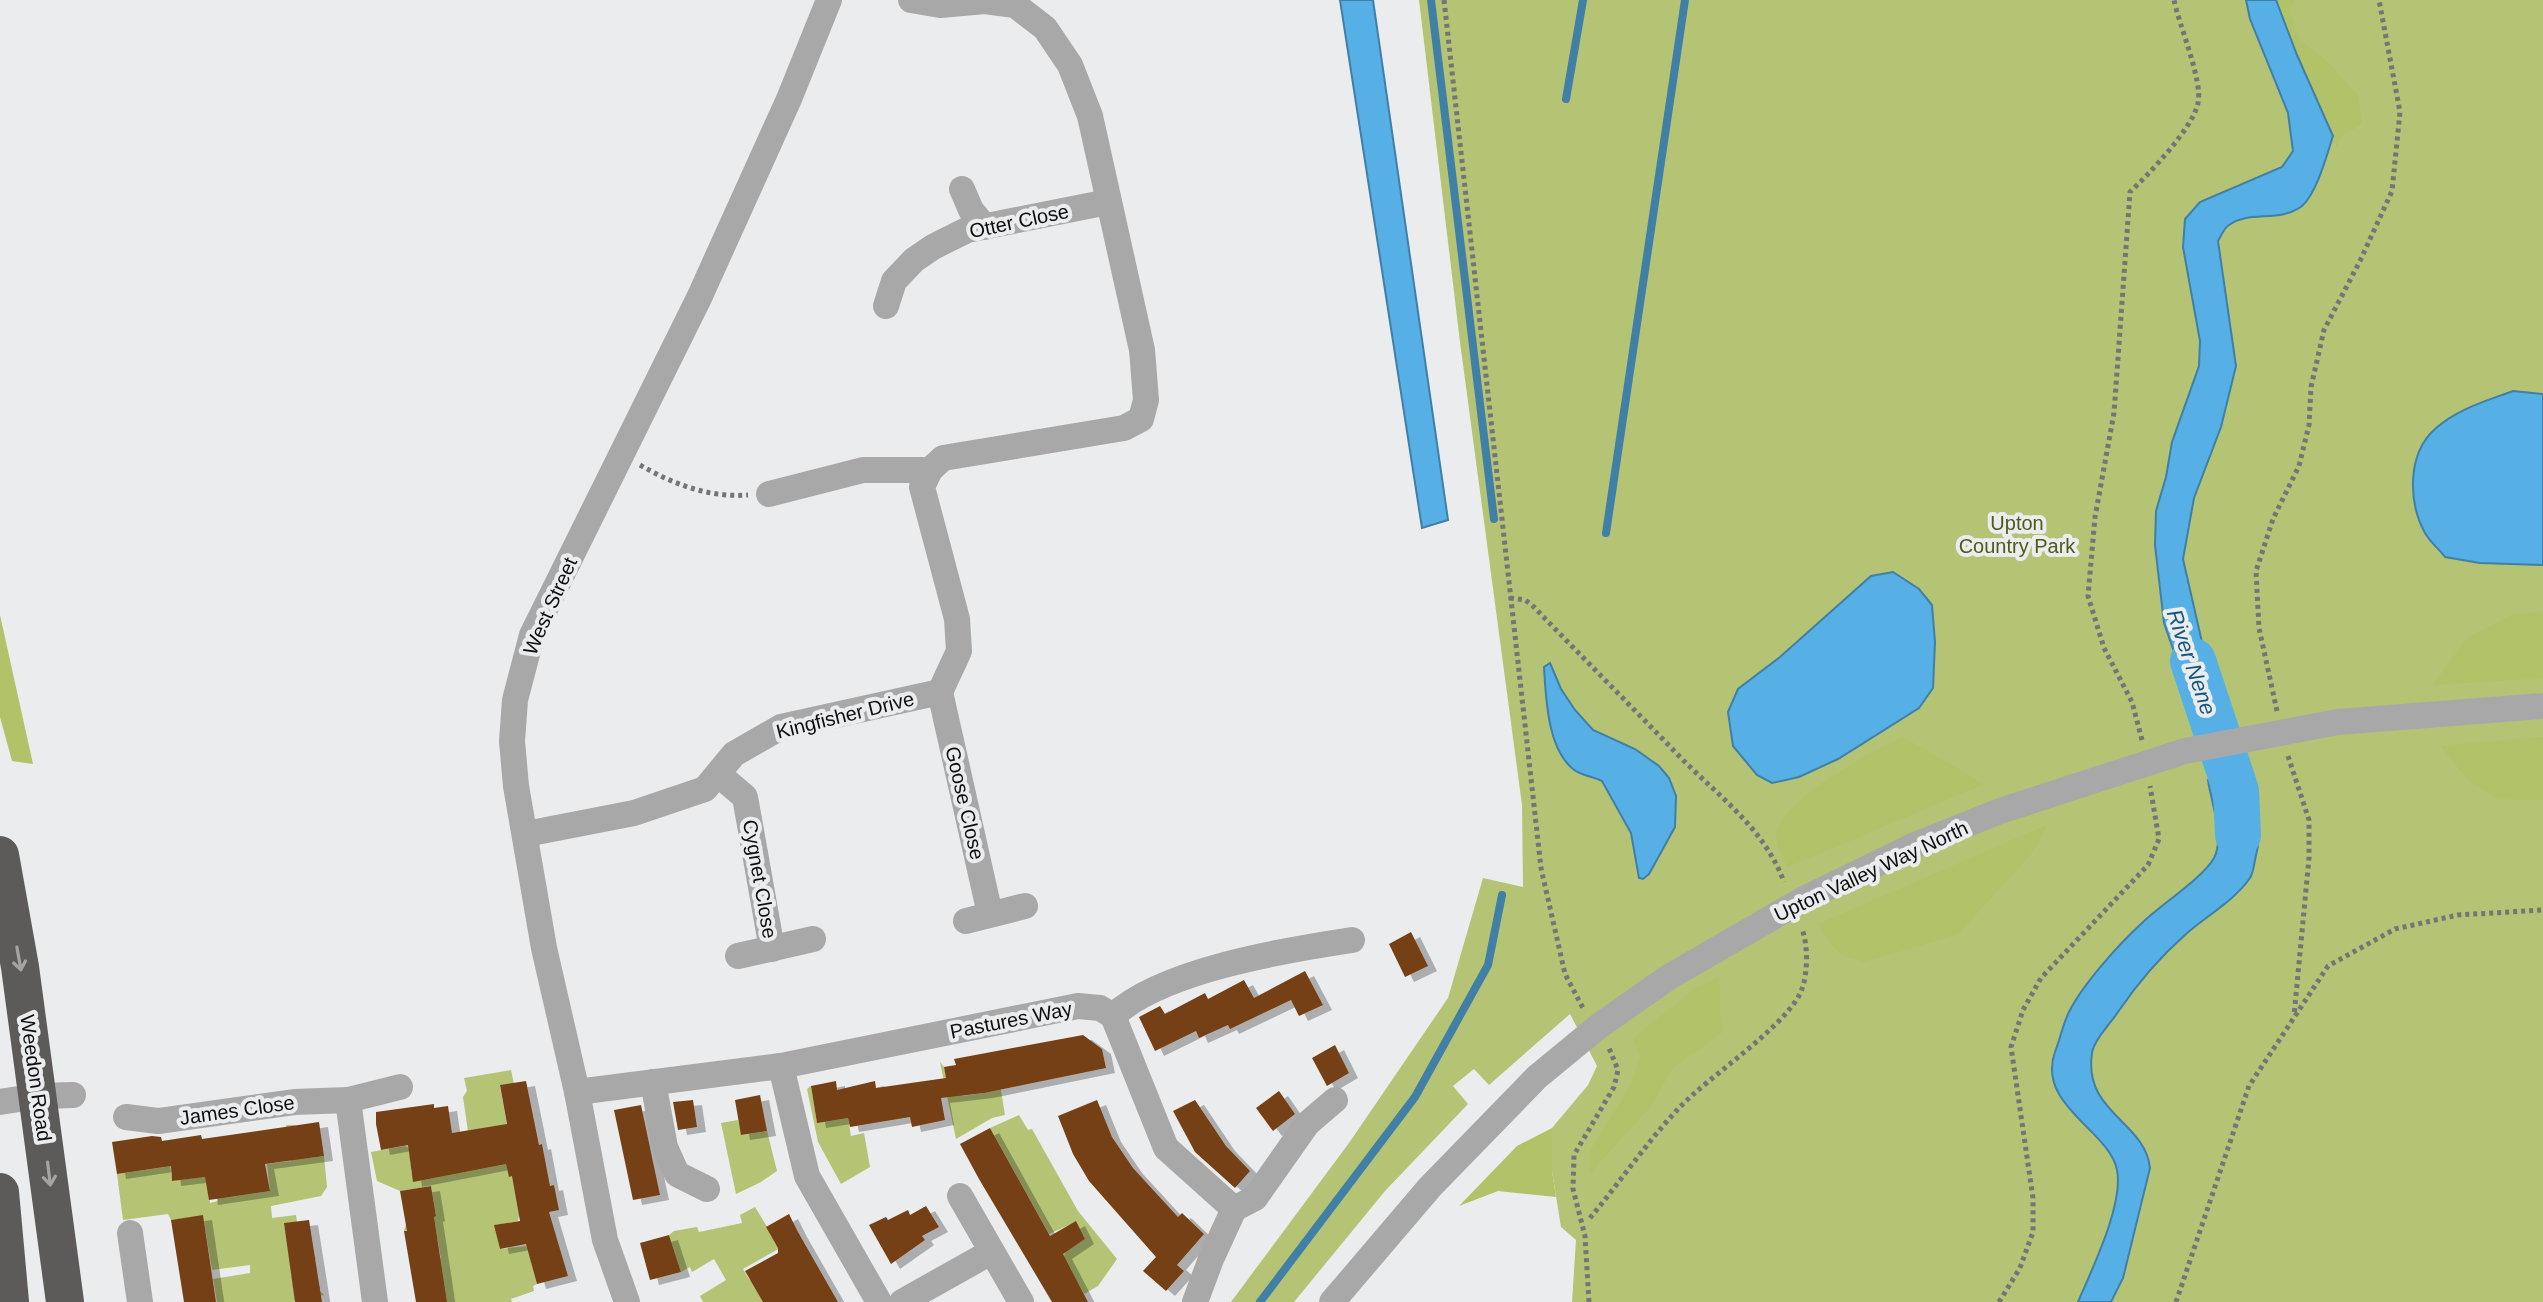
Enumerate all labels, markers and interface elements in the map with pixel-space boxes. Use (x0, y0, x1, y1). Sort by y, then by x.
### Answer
street label: Otter Close (967, 200, 1071, 242)
park label: Upton Country Park (1959, 512, 2076, 557)
street label: West Street (519, 554, 581, 658)
water label: River Nene (2162, 606, 2221, 718)
street label: Kingfisher Drive (774, 687, 916, 743)
street label: Goose Close (941, 744, 989, 862)
street label: Upton Valley Way North (1771, 816, 1971, 926)
street label: Cygnet Close (739, 818, 781, 940)
one-way arrow (12, 946, 27, 971)
street label: Pastures Way (948, 997, 1074, 1043)
street label: Weedon Road (16, 1013, 56, 1143)
street label: James Close (178, 1091, 296, 1129)
one-way arrow (42, 1161, 57, 1186)

